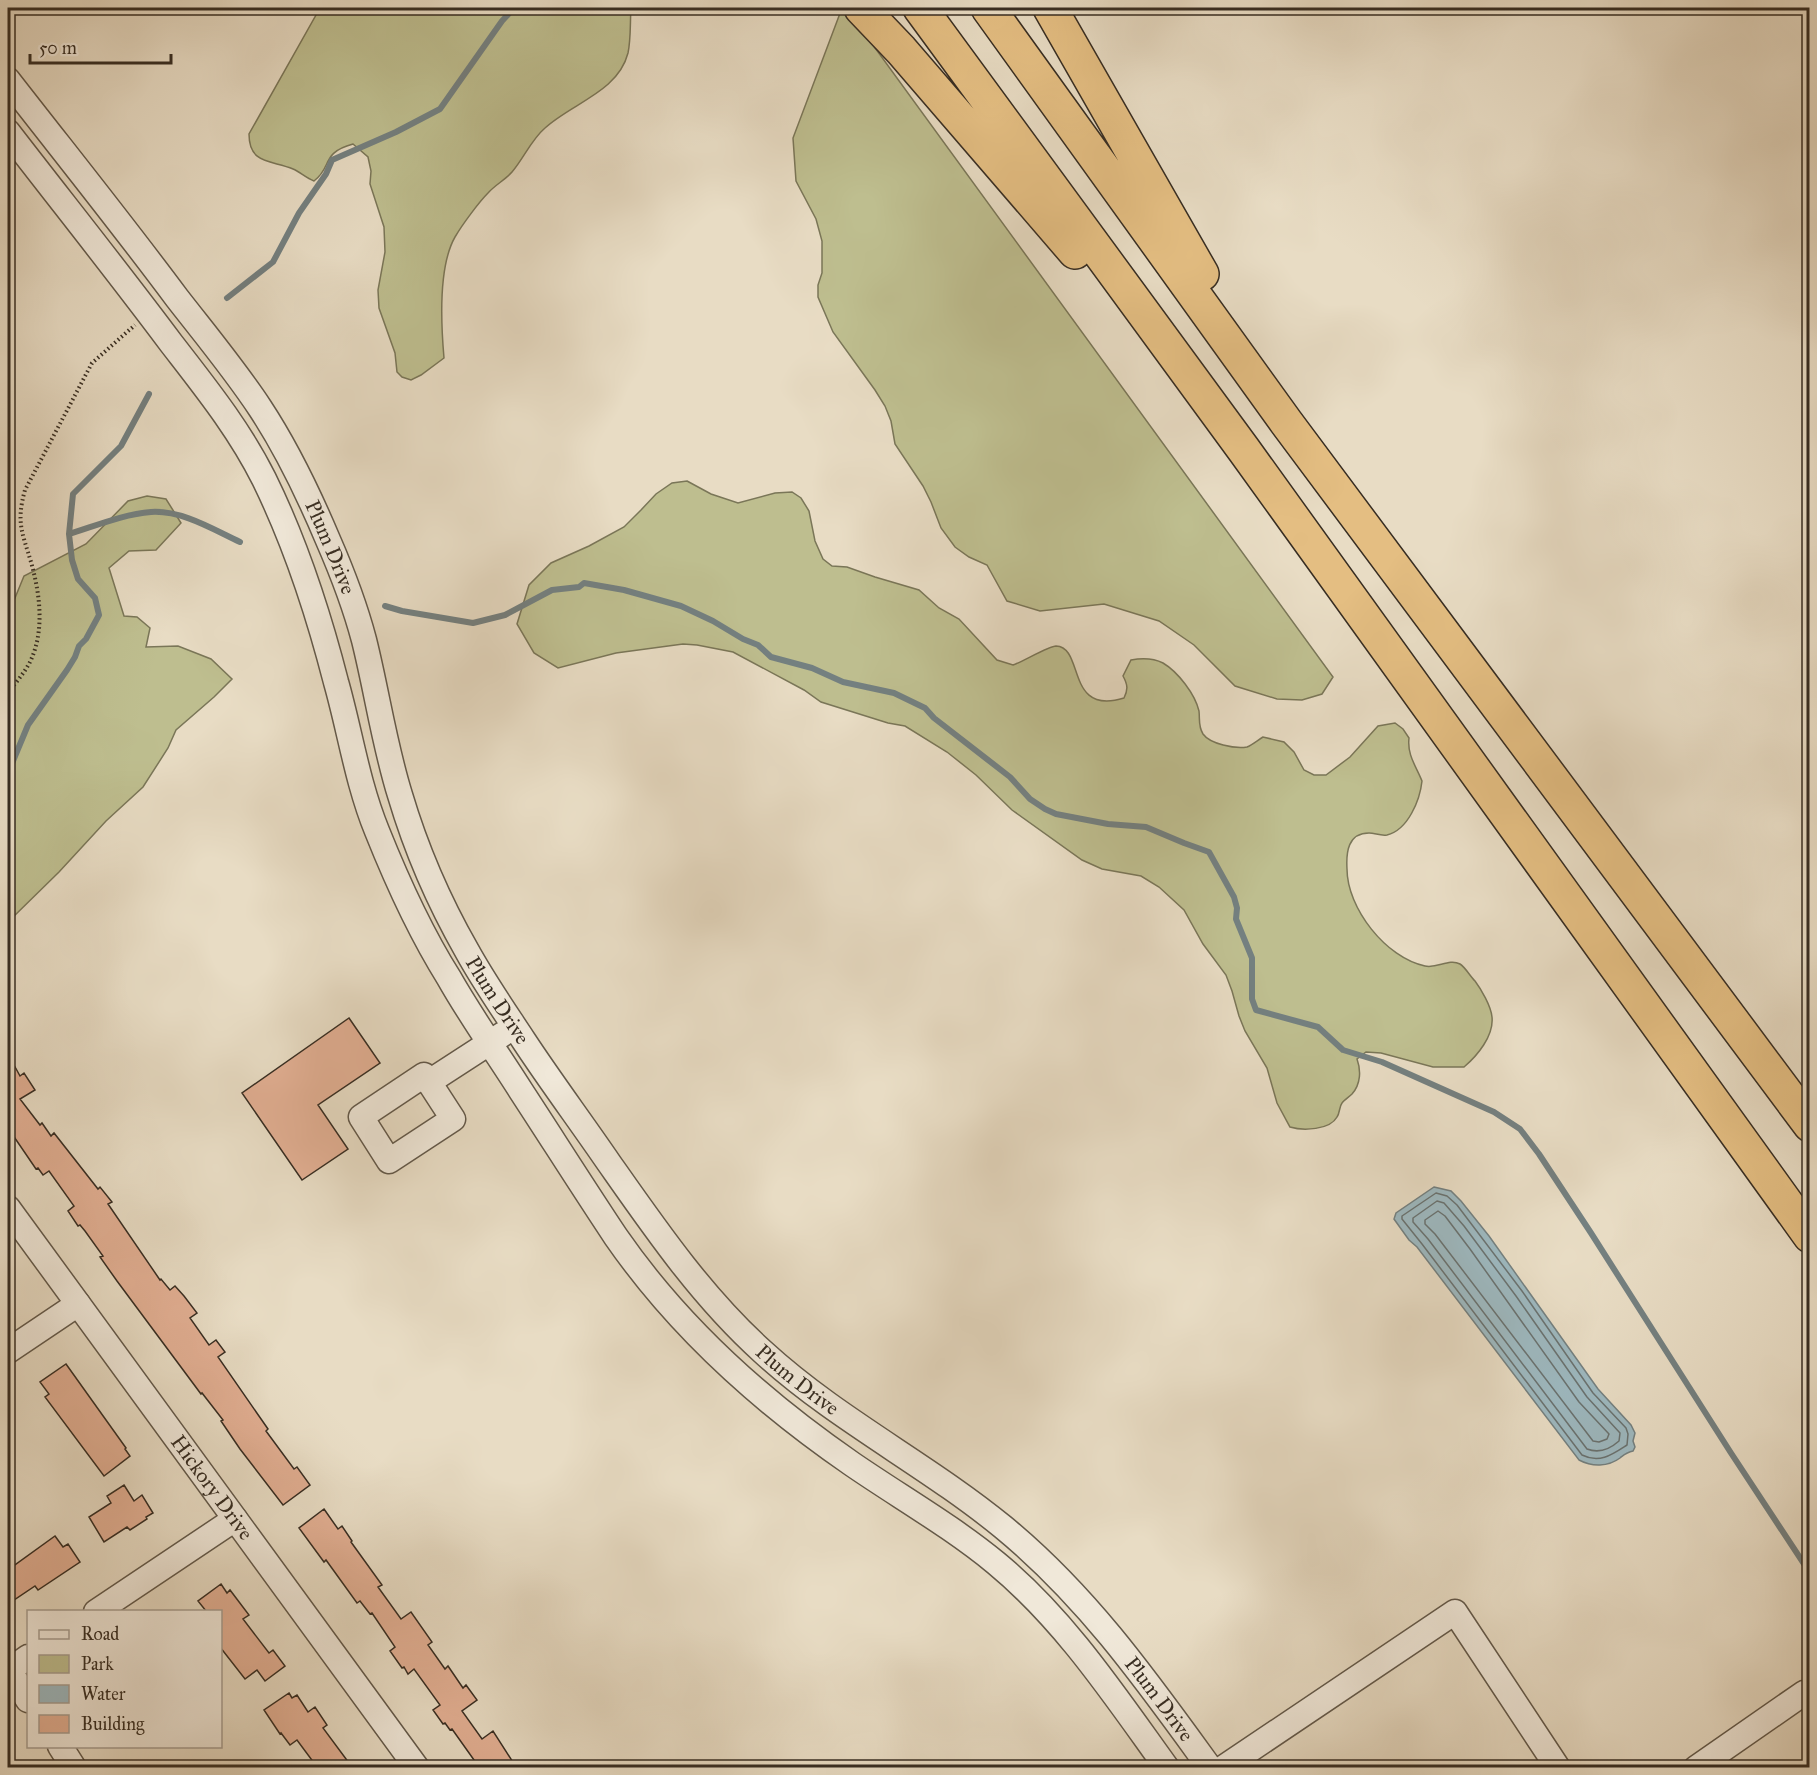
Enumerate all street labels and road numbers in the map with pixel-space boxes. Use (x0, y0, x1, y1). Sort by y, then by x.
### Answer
street label: Plum Drive (299, 496, 362, 598)
street label: Plum Drive (460, 952, 536, 1049)
street label: Plum Drive (750, 1339, 844, 1421)
street label: Hickory Drive (165, 1430, 259, 1545)
street label: Plum Drive (1119, 1651, 1200, 1747)

